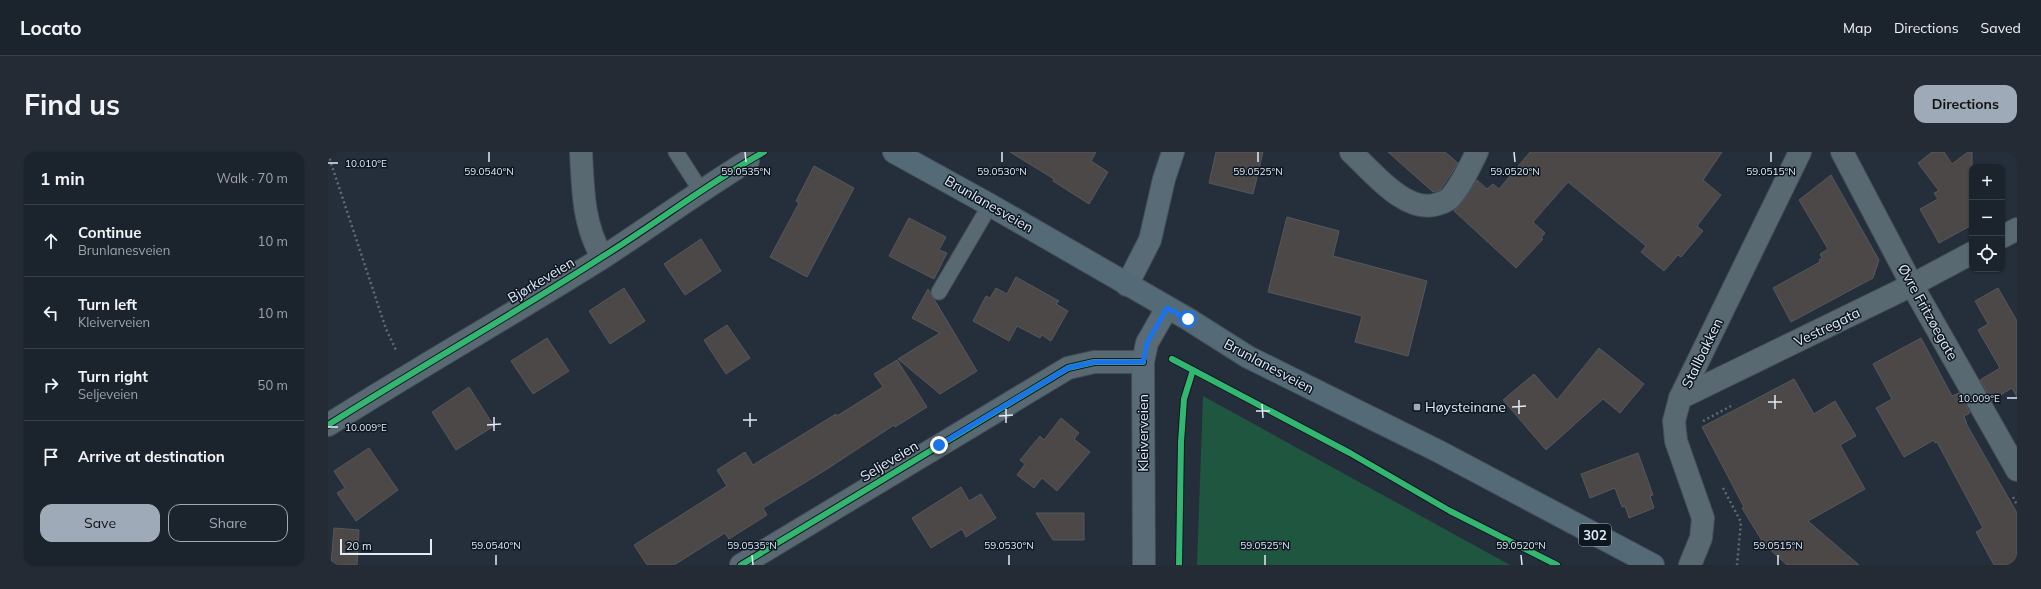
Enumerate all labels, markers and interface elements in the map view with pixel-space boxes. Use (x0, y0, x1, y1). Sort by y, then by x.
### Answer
text: Locato (20, 16, 81, 40)
text: Map (1843, 19, 1872, 37)
text: Directions (1894, 19, 1959, 37)
text: Saved (1981, 19, 2021, 37)
button: Directions (1914, 85, 2017, 123)
text: Find us (24, 87, 120, 122)
text: 10.010°E (345, 157, 387, 170)
map controls (1969, 164, 2005, 272)
button: + (1969, 164, 2005, 200)
text: 59.0540°N (464, 165, 514, 178)
text: 59.0535°N (721, 165, 771, 178)
text: 59.0530°N (977, 165, 1027, 178)
text: 59.0525°N (1233, 165, 1283, 178)
text: 59.0520°N (1490, 165, 1540, 178)
text: 59.0515°N (1746, 165, 1796, 178)
text: 1 min (40, 168, 85, 189)
text: Walk · 70 m (217, 170, 288, 186)
street label: Brunlanesveien (941, 171, 1037, 237)
button: − (1969, 200, 2005, 236)
text: Continue (78, 223, 141, 242)
icon: ahead (40, 230, 62, 252)
text: 10 m (258, 233, 288, 249)
button: locate (1969, 236, 2005, 272)
text: Brunlanesveien (78, 242, 170, 258)
street label: Bjørkeveien (504, 253, 578, 307)
street label: Øvre Fritzøegate (1894, 261, 1962, 363)
text: Turn left (78, 295, 137, 314)
icon: left (40, 302, 62, 324)
street label: Vestregata (1791, 303, 1863, 351)
text: 10 m (258, 305, 288, 321)
route start (1179, 310, 1197, 328)
text: Kleiverveien (78, 314, 150, 330)
street label: Stallbakken (1677, 315, 1727, 391)
street label: Brunlanesveien (1221, 335, 1317, 397)
text: Turn right (78, 367, 148, 386)
icon: right (40, 374, 62, 396)
text: 50 m (258, 377, 288, 393)
text: Seljeveien (78, 386, 138, 402)
text: 10.009°E (1958, 392, 2000, 405)
street label: Kleiverveien (1134, 394, 1152, 472)
place label: Høysteinane (1425, 398, 1506, 416)
marker: Høysteinane (1412, 402, 1422, 412)
text: 10.009°E (345, 421, 387, 434)
route end (930, 436, 948, 454)
street label: Seljeveien (857, 437, 921, 485)
icon: arrive (40, 446, 62, 468)
text: Arrive at destination (78, 447, 225, 466)
button: Save (40, 504, 160, 542)
button: Share (168, 504, 288, 542)
road number: 302 (1579, 524, 1611, 546)
scale bar (340, 537, 432, 556)
text: 20 m (346, 539, 372, 553)
text: 59.0540°N (471, 539, 521, 552)
text: 59.0535°N (727, 539, 777, 552)
text: 59.0530°N (984, 539, 1034, 552)
text: 59.0525°N (1240, 539, 1290, 552)
text: 59.0520°N (1496, 539, 1546, 552)
text: 59.0515°N (1753, 539, 1803, 552)

